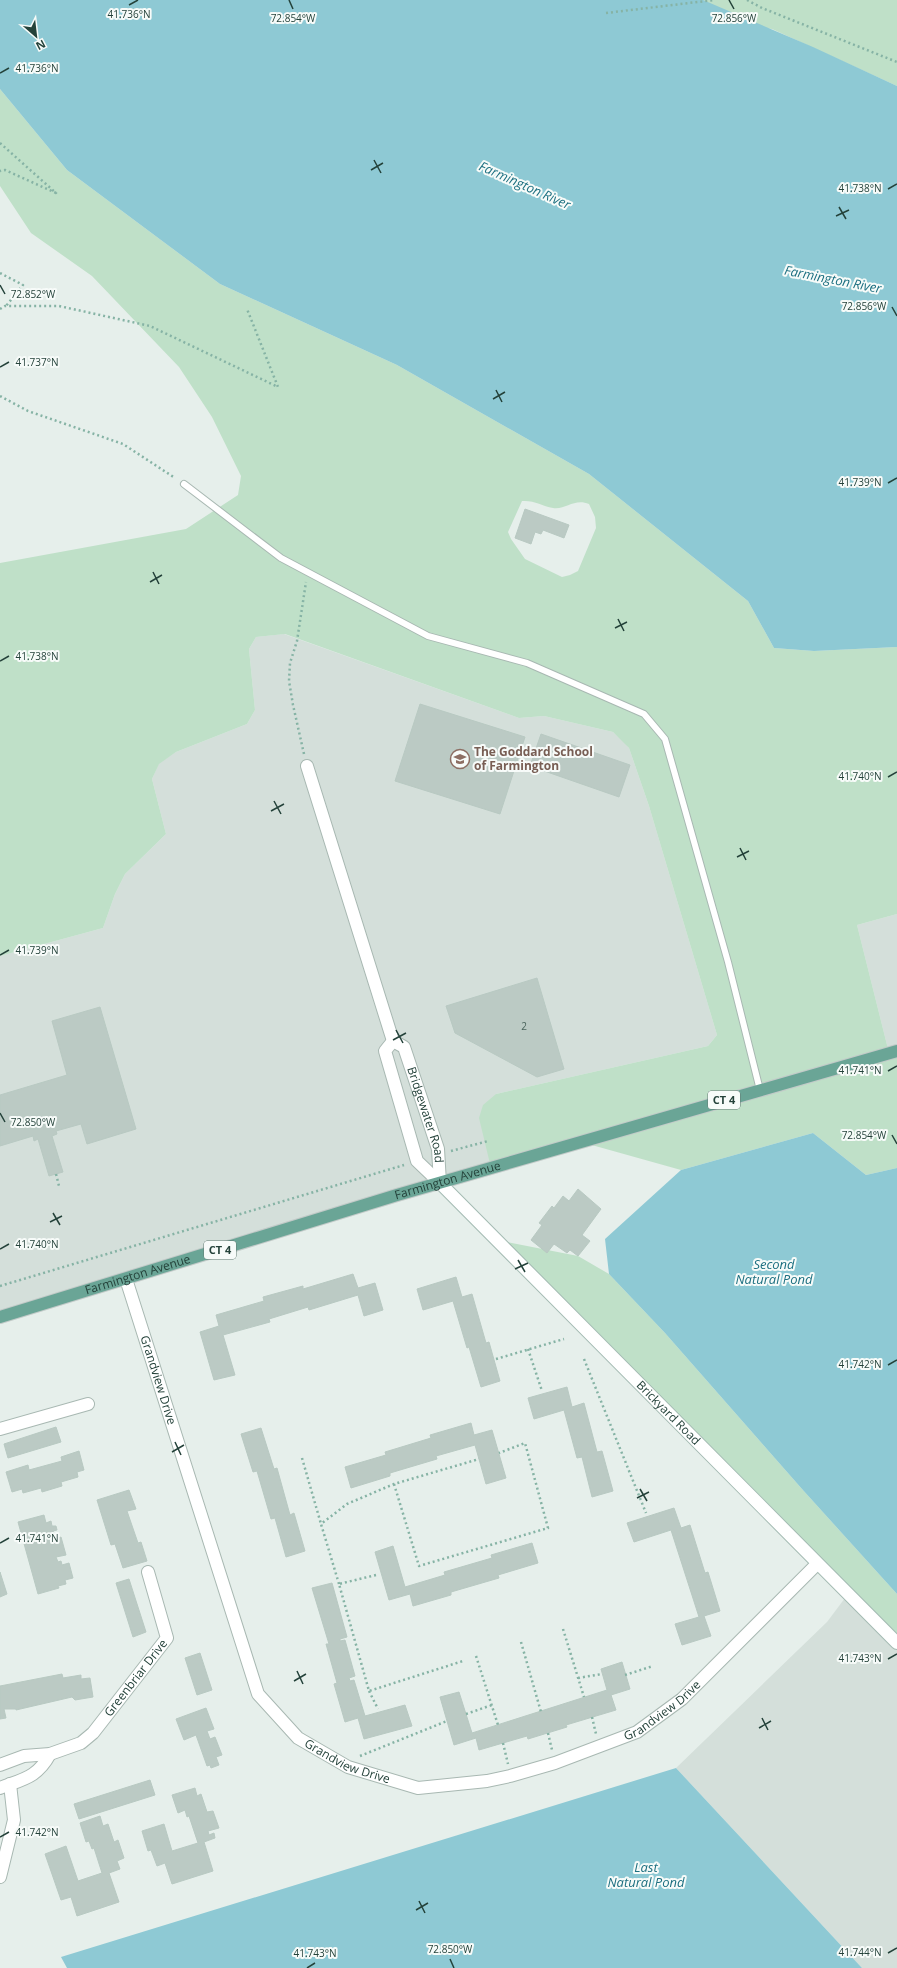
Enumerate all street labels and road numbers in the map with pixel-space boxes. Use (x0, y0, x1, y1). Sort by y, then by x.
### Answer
street label: Bridgewater Road (403, 1064, 448, 1163)
road number: CT 4 (708, 1091, 740, 1109)
street label: Farmington Avenue (392, 1157, 503, 1203)
road number: CT 4 (204, 1241, 236, 1259)
street label: Farmington Avenue (83, 1250, 193, 1298)
street label: Grandview Drive (136, 1333, 181, 1427)
street label: Brickyard Road (633, 1377, 705, 1448)
street label: Greenbriar Drive (100, 1635, 171, 1720)
street label: Grandview Drive (621, 1676, 704, 1744)
street label: Grandview Drive (302, 1735, 393, 1787)

